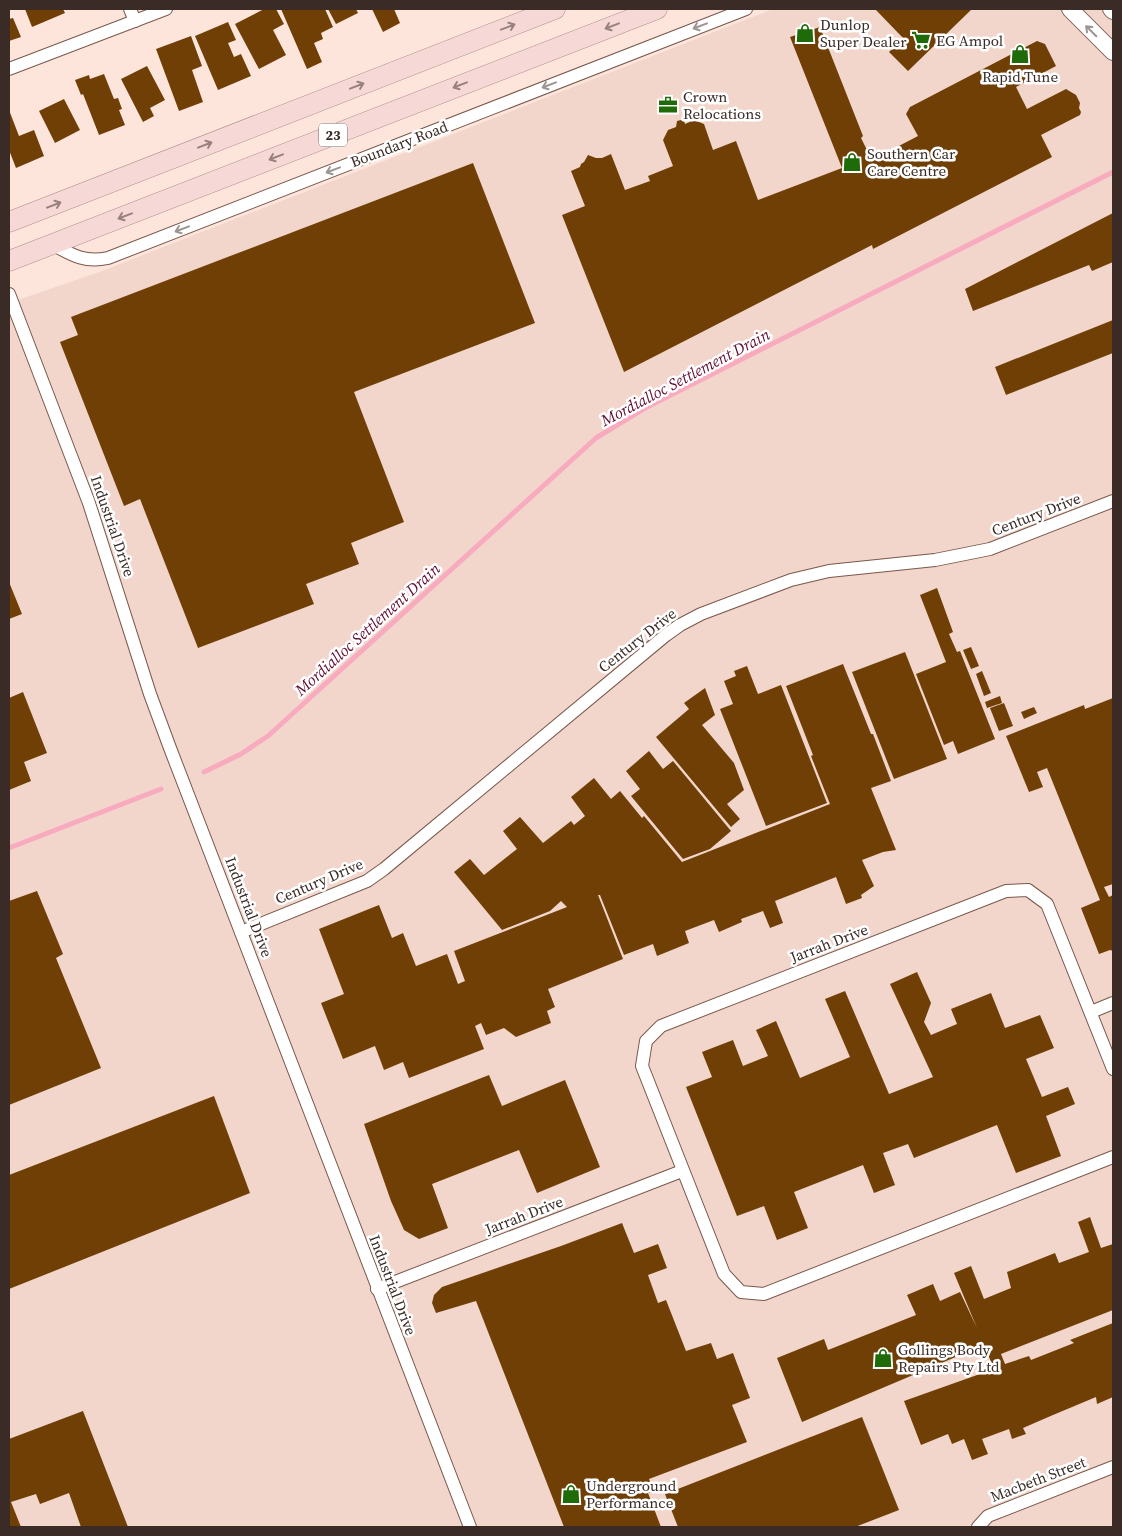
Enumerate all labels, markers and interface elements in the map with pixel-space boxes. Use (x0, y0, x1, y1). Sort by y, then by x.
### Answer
place label: Dunlop Super Dealer (820, 14, 907, 52)
one-way arrow (500, 22, 515, 31)
one-way arrow (693, 22, 709, 31)
shop icon: Dunlop Super Dealer (794, 22, 816, 44)
one-way arrow (604, 23, 619, 32)
one-way arrow (1086, 25, 1098, 37)
supermarket icon: EG Ampol (910, 29, 932, 51)
place label: EG Ampol (936, 30, 1004, 51)
shop icon: Rapid Tune (1009, 43, 1031, 65)
place label: Rapid Tune (982, 66, 1058, 87)
one-way arrow (349, 81, 364, 90)
one-way arrow (453, 81, 468, 90)
one-way arrow (542, 81, 557, 90)
place label: Crown Relocations (683, 86, 761, 124)
office icon: Crown Relocations (657, 94, 679, 116)
street label: Boundary Road (347, 116, 451, 172)
road number: 23 (319, 124, 347, 146)
one-way arrow (198, 140, 213, 149)
place label: Southern Car Care Centre (867, 143, 956, 181)
shop icon: Southern Car Care Centre (841, 151, 863, 173)
one-way arrow (269, 153, 284, 162)
one-way arrow (326, 166, 341, 175)
one-way arrow (46, 199, 61, 209)
one-way arrow (118, 212, 133, 221)
one-way arrow (174, 226, 189, 235)
water label: Mordialloc Settlement Drain (596, 323, 773, 431)
street label: Industrial Drive (86, 473, 140, 580)
street label: Century Drive (989, 487, 1084, 541)
water label: Mordialloc Settlement Drain (289, 558, 444, 701)
street label: Century Drive (594, 603, 681, 677)
street label: Century Drive (272, 853, 366, 909)
street label: Industrial Drive (220, 854, 278, 960)
street label: Jarrah Drive (786, 918, 871, 968)
street label: Jarrah Drive (481, 1190, 566, 1240)
street label: Industrial Drive (364, 1232, 422, 1338)
place label: Gollings Body Repairs Pty Ltd (898, 1339, 1000, 1377)
shop icon: Gollings Body Repairs Pty Ltd (872, 1347, 894, 1369)
street label: Macbeth Street (987, 1451, 1089, 1507)
place label: Underground Performance (586, 1475, 677, 1513)
shop icon: Underground Performance (560, 1483, 582, 1505)

